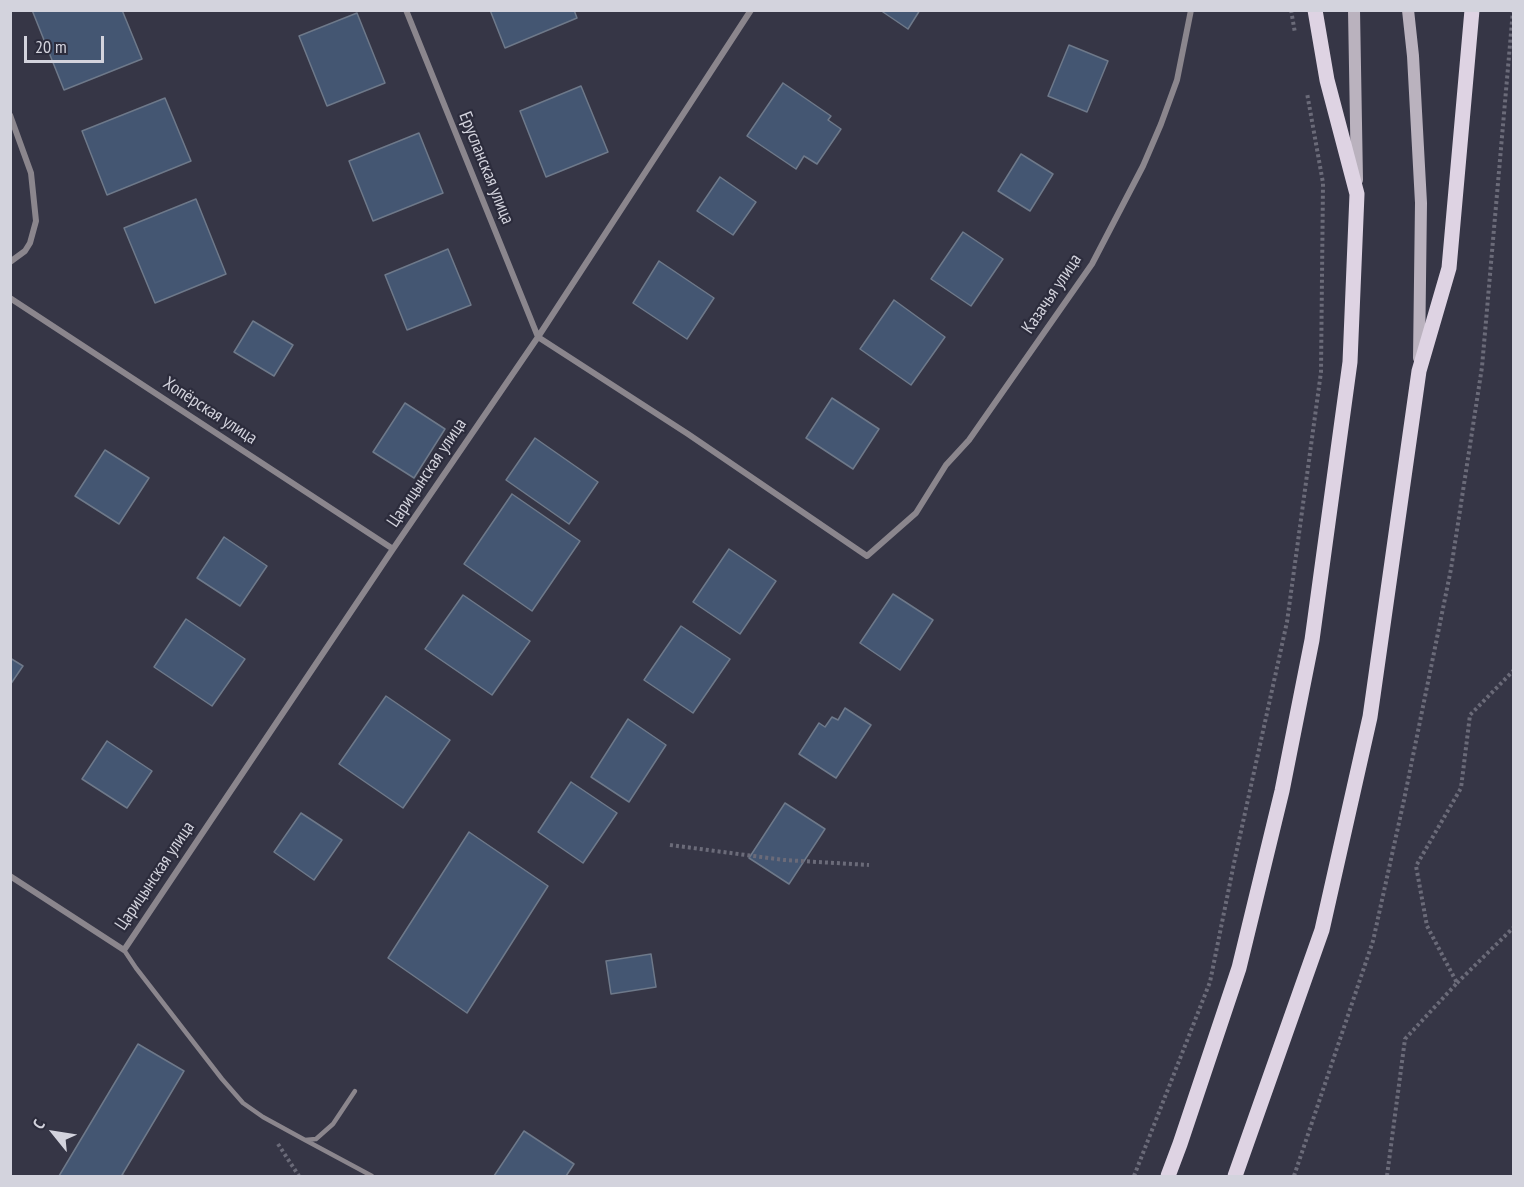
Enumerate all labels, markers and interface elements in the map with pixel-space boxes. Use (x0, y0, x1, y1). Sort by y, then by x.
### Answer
scale bar (27, 24, 106, 62)
text: 20 m (35, 35, 67, 58)
street label: Ерусланская улица (454, 109, 518, 227)
street label: Казачья улица (1018, 250, 1086, 338)
street label: Хопёрская улица (159, 373, 261, 449)
street label: Царицынская улица (383, 414, 471, 532)
street label: Царицынская улица (111, 817, 199, 935)
north arrow (24, 1103, 84, 1163)
text: С (28, 1116, 49, 1132)

